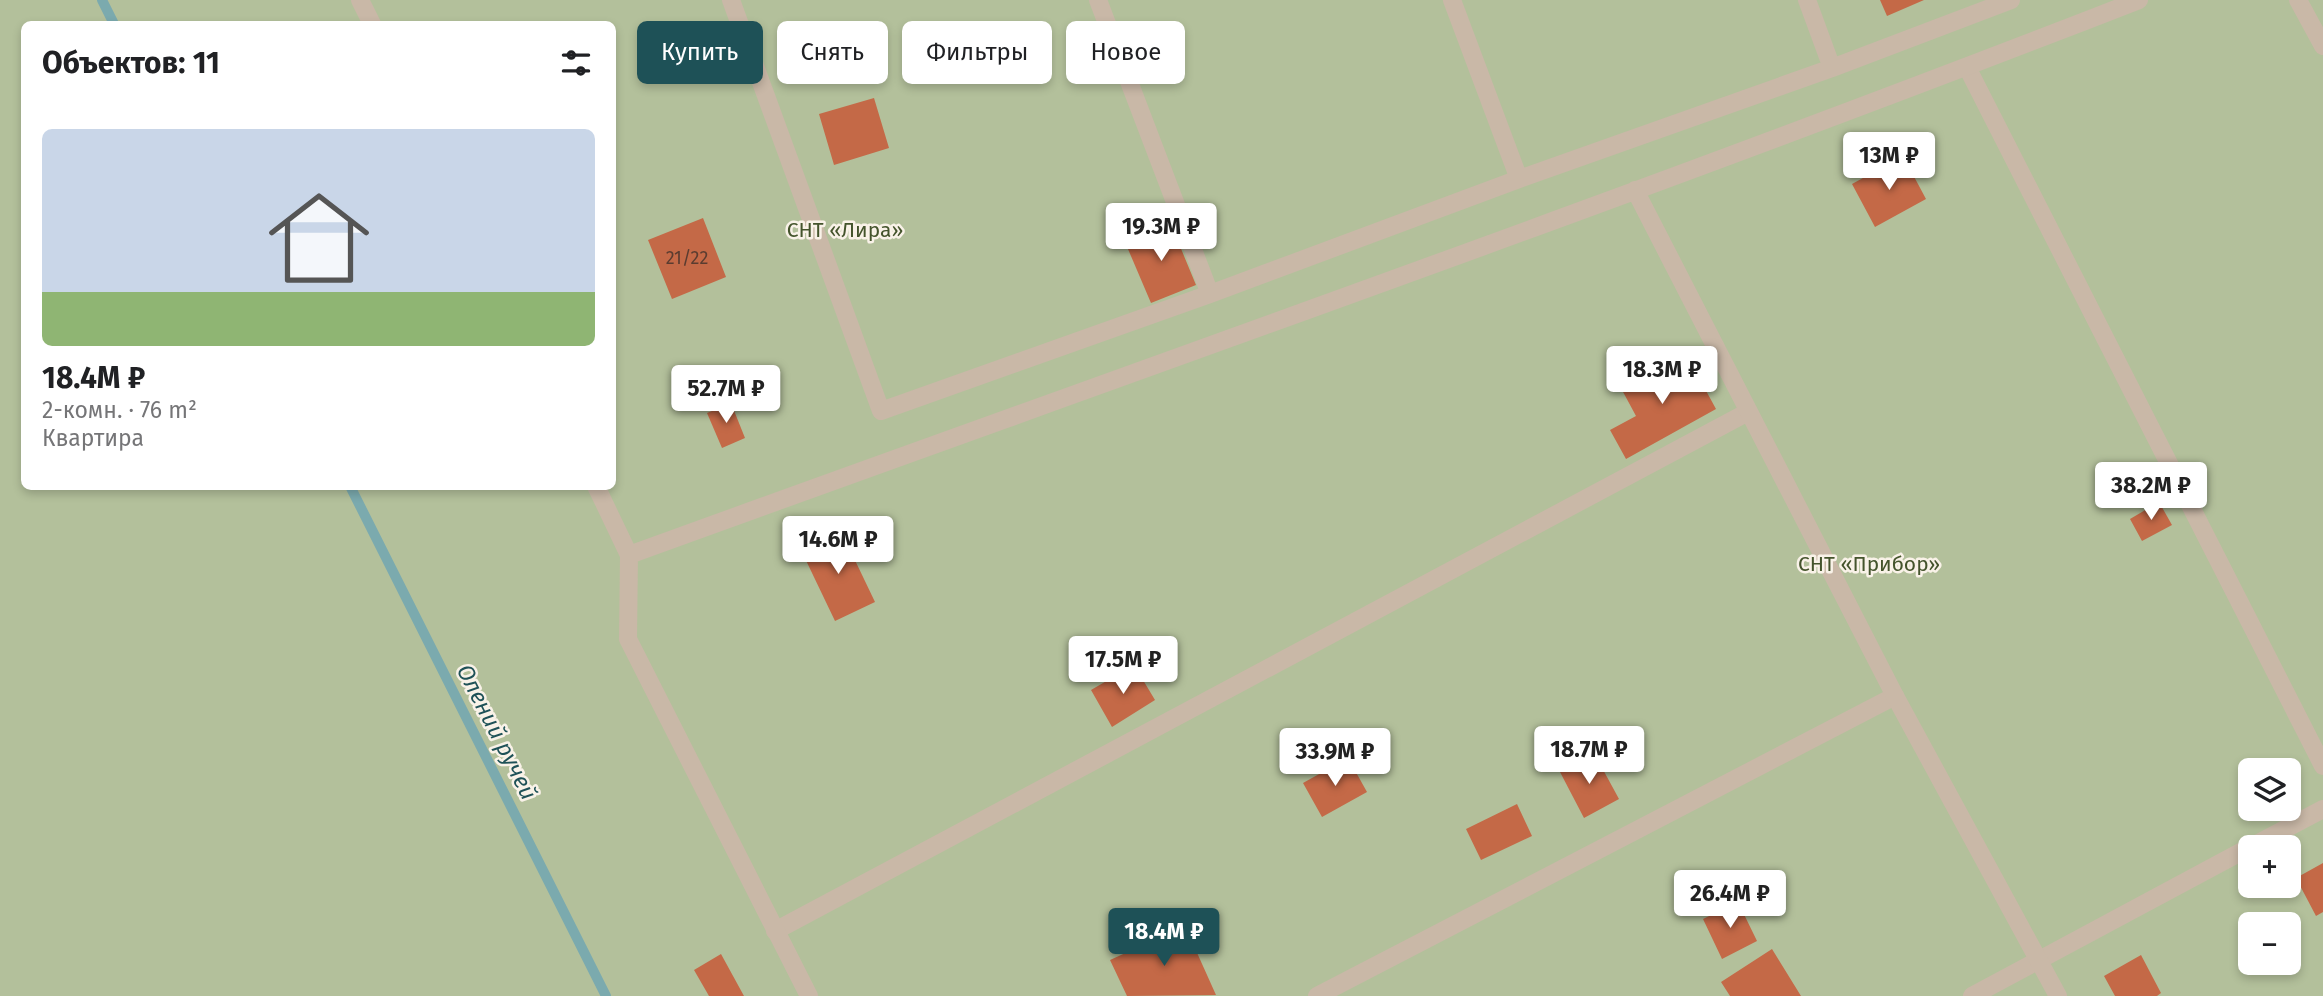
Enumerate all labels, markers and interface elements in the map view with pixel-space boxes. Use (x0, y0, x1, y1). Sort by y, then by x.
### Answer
chip: Купить (637, 21, 763, 84)
chip: Снять (777, 21, 888, 84)
chip: Фильтры (902, 21, 1052, 84)
chip: Новое (1066, 21, 1185, 84)
icon: filters (557, 44, 595, 82)
text: Объектов: 11 (42, 45, 220, 81)
pin: 13M ₽ (1840, 132, 1938, 192)
text: 13M ₽ (1859, 141, 1919, 169)
icon: home (256, 175, 382, 301)
pin: 19.3M ₽ (1096, 204, 1226, 263)
text: 19.3M ₽ (1122, 212, 1200, 240)
park label: СНТ «Лира» (787, 217, 903, 243)
house number: 21/22 (666, 247, 708, 269)
pin: 18.3M ₽ (1597, 346, 1727, 406)
text: 18.3M ₽ (1622, 355, 1702, 383)
text: 18.4M ₽ (42, 360, 145, 396)
pin: 52.7M ₽ (661, 366, 791, 425)
text: 52.7M ₽ (687, 374, 765, 402)
text: 2-комн. · 76 m² (42, 396, 197, 424)
text: Квартира (42, 424, 144, 452)
pin: 38.2M ₽ (2086, 462, 2216, 522)
text: 38.2M ₽ (2111, 471, 2191, 499)
pin: 14.6M ₽ (773, 516, 903, 576)
text: 14.6M ₽ (798, 525, 878, 553)
park label: СНТ «Прибор» (1798, 551, 1940, 577)
pin: 17.5M ₽ (1058, 636, 1188, 696)
text: 17.5M ₽ (1085, 645, 1161, 673)
water label: Олений ручей (451, 659, 543, 805)
pin: 18.7M ₽ (1524, 726, 1654, 786)
pin: 33.9M ₽ (1270, 728, 1400, 788)
text: 18.7M ₽ (1550, 735, 1628, 763)
text: 33.9M ₽ (1295, 737, 1375, 765)
map controls (2238, 758, 2301, 975)
button: layers (2238, 758, 2301, 821)
button: + (2238, 835, 2301, 898)
pin: 26.4M ₽ (1665, 870, 1795, 930)
text: 26.4M ₽ (1690, 879, 1770, 907)
pin: 18.4M ₽ (1099, 908, 1229, 968)
button: − (2238, 912, 2301, 975)
text: 18.4M ₽ (1124, 917, 1204, 945)

